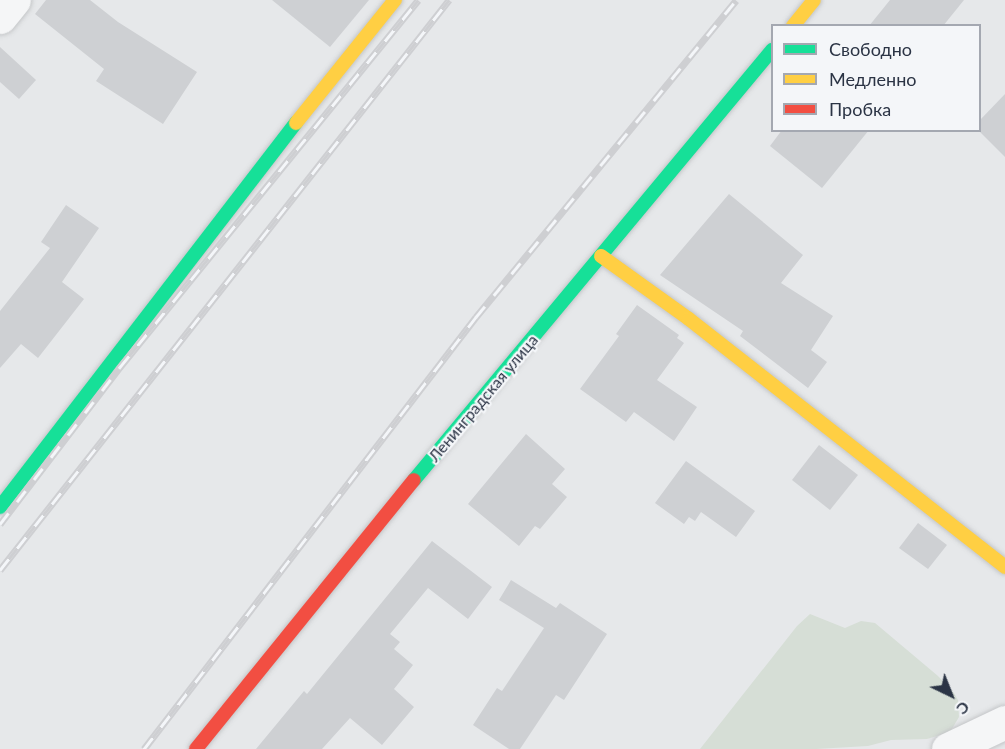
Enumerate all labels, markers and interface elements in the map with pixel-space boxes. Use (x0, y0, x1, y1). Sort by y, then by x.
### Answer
legend (771, 24, 981, 132)
text: Свободно (829, 38, 912, 60)
text: Медленно (829, 68, 917, 90)
text: Пробка (829, 98, 891, 120)
street label: Ленинградская улица (424, 331, 542, 465)
north arrow (921, 665, 981, 725)
text: С (953, 698, 974, 719)

